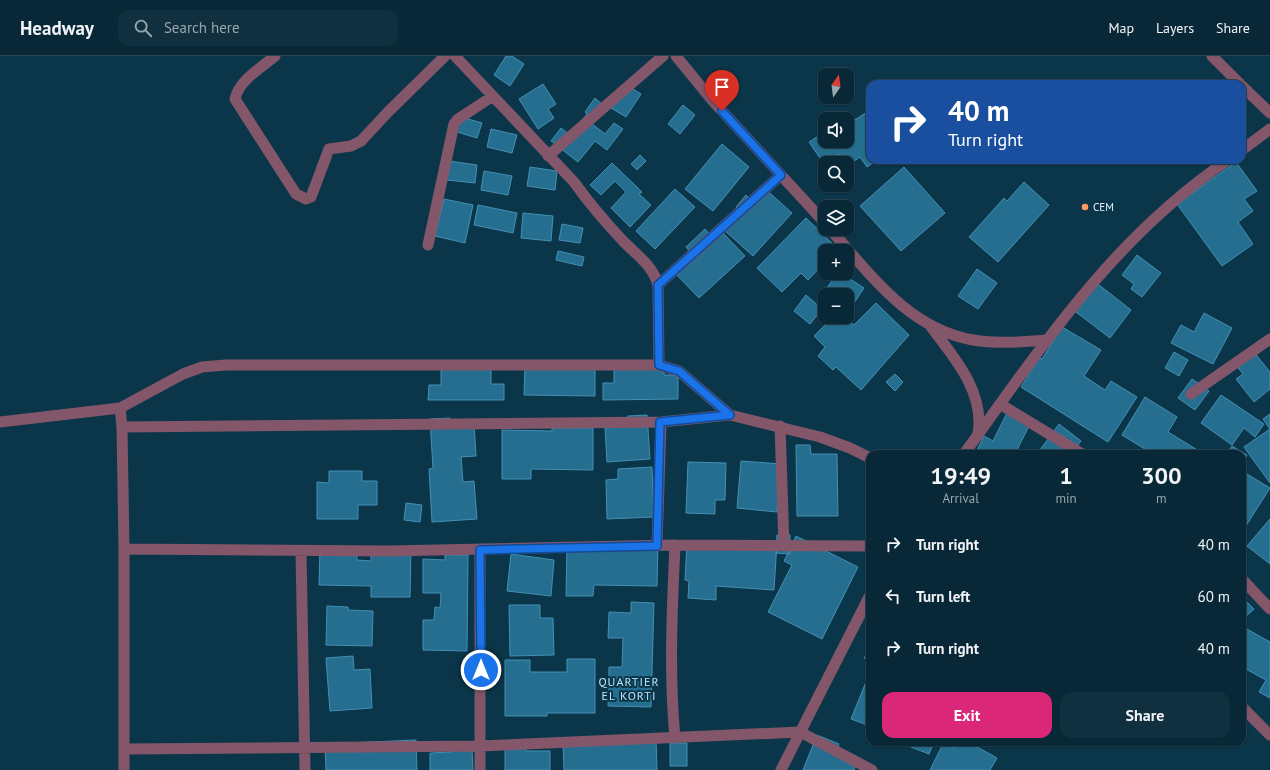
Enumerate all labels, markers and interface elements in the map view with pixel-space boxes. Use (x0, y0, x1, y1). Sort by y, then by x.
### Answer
search box (118, 10, 398, 46)
text: Headway (20, 16, 94, 40)
icon: search (132, 17, 154, 39)
text: Search here (164, 18, 240, 37)
text: Map (1108, 19, 1134, 37)
text: Layers (1156, 19, 1194, 37)
text: Share (1216, 19, 1250, 37)
north arrow (818, 68, 854, 104)
map controls (818, 68, 854, 324)
pin (705, 70, 739, 111)
icon: arrive (711, 76, 733, 98)
text: 40 m (948, 92, 1009, 129)
icon: right (882, 96, 934, 148)
button: sound (818, 112, 854, 148)
text: Turn right (948, 128, 1023, 151)
button: search (818, 156, 854, 192)
button: layers (818, 200, 854, 236)
place label: CEM (1093, 200, 1114, 214)
marker: CEM (1080, 202, 1090, 212)
button: + (818, 244, 854, 280)
button: − (818, 288, 854, 324)
text: 19:49 (930, 460, 991, 491)
text: 1 (1059, 460, 1073, 491)
text: 300 (1141, 460, 1182, 491)
text: Arrival (943, 490, 979, 507)
text: min (1055, 490, 1077, 507)
text: m (1156, 490, 1167, 507)
icon: right (882, 533, 904, 555)
text: Turn right (916, 535, 979, 554)
text: 40 m (1197, 535, 1230, 554)
icon: left (882, 585, 904, 607)
text: Turn left (916, 587, 970, 606)
text: 60 m (1197, 587, 1230, 606)
icon: right (882, 637, 904, 659)
text: Turn right (916, 639, 979, 658)
text: 40 m (1197, 639, 1230, 658)
position arrow (460, 649, 502, 691)
district label: QUARTIER EL KORTI (598, 674, 660, 703)
button: Exit (882, 692, 1052, 738)
button: Share (1060, 692, 1230, 738)

